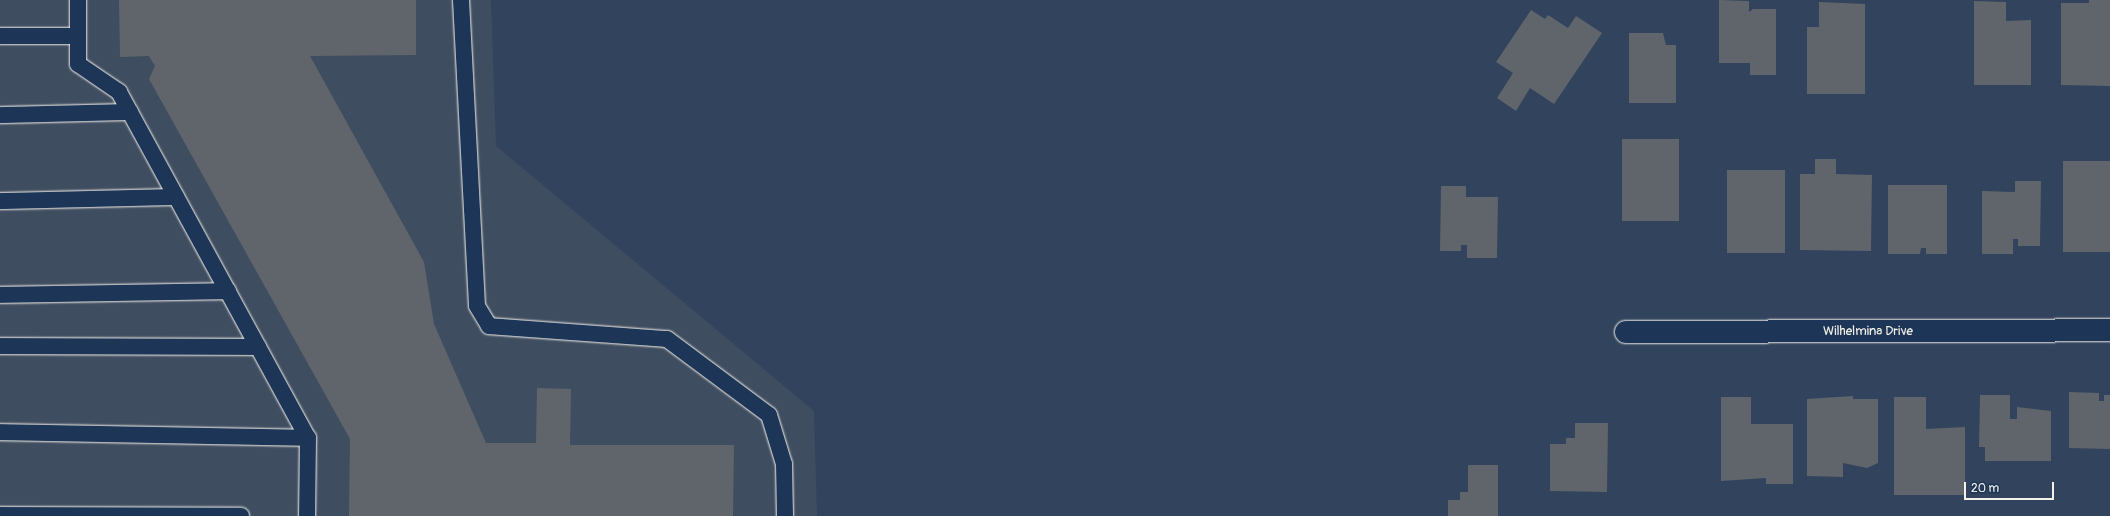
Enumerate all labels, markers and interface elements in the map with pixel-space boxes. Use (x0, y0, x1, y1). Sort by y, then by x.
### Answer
street label: Wilhelmina Drive (1823, 323, 1913, 339)
scale bar (1966, 474, 2056, 500)
text: 20 m (1971, 481, 1999, 496)

